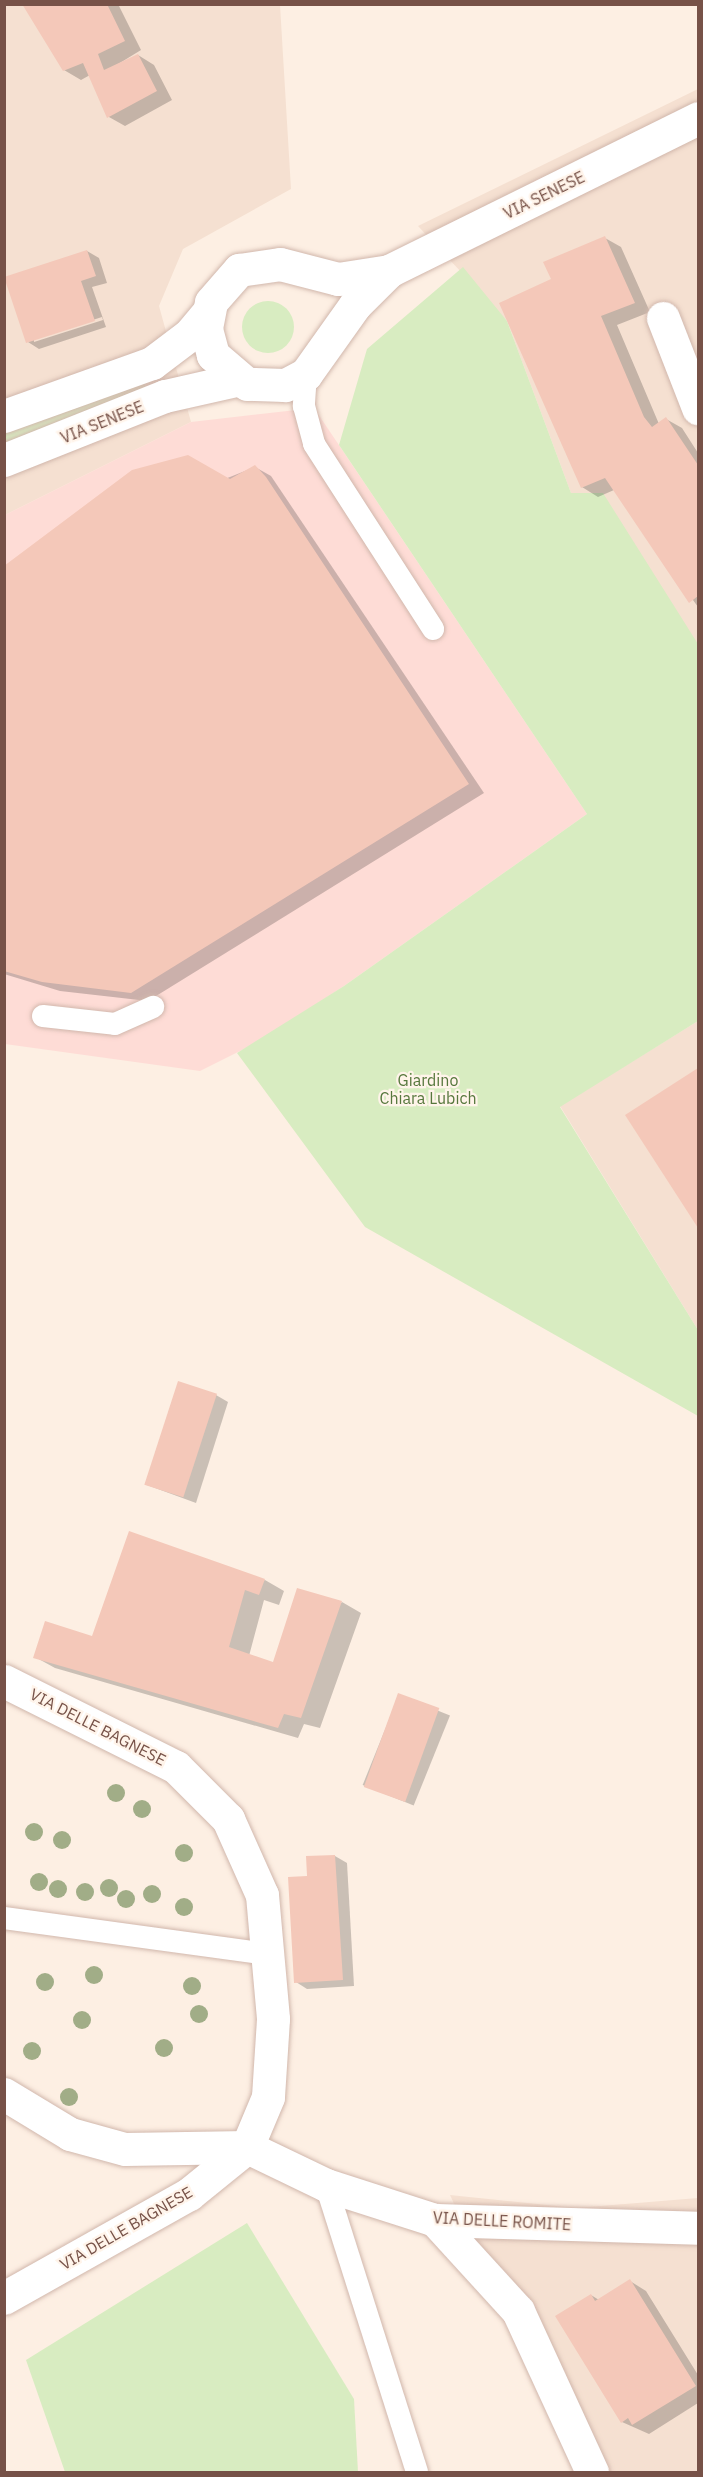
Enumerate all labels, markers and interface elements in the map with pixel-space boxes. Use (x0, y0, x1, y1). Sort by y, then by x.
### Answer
street label: VIA SENESE (500, 167, 588, 223)
street label: VIA SENESE (58, 397, 146, 447)
park label: Giardino Chiara Lubich (379, 1070, 477, 1108)
street label: VIA DELLE BAGNESE (27, 1684, 169, 1770)
street label: VIA DELLE BAGNESE (56, 2182, 196, 2274)
street label: VIA DELLE ROMITE (432, 2208, 572, 2234)

